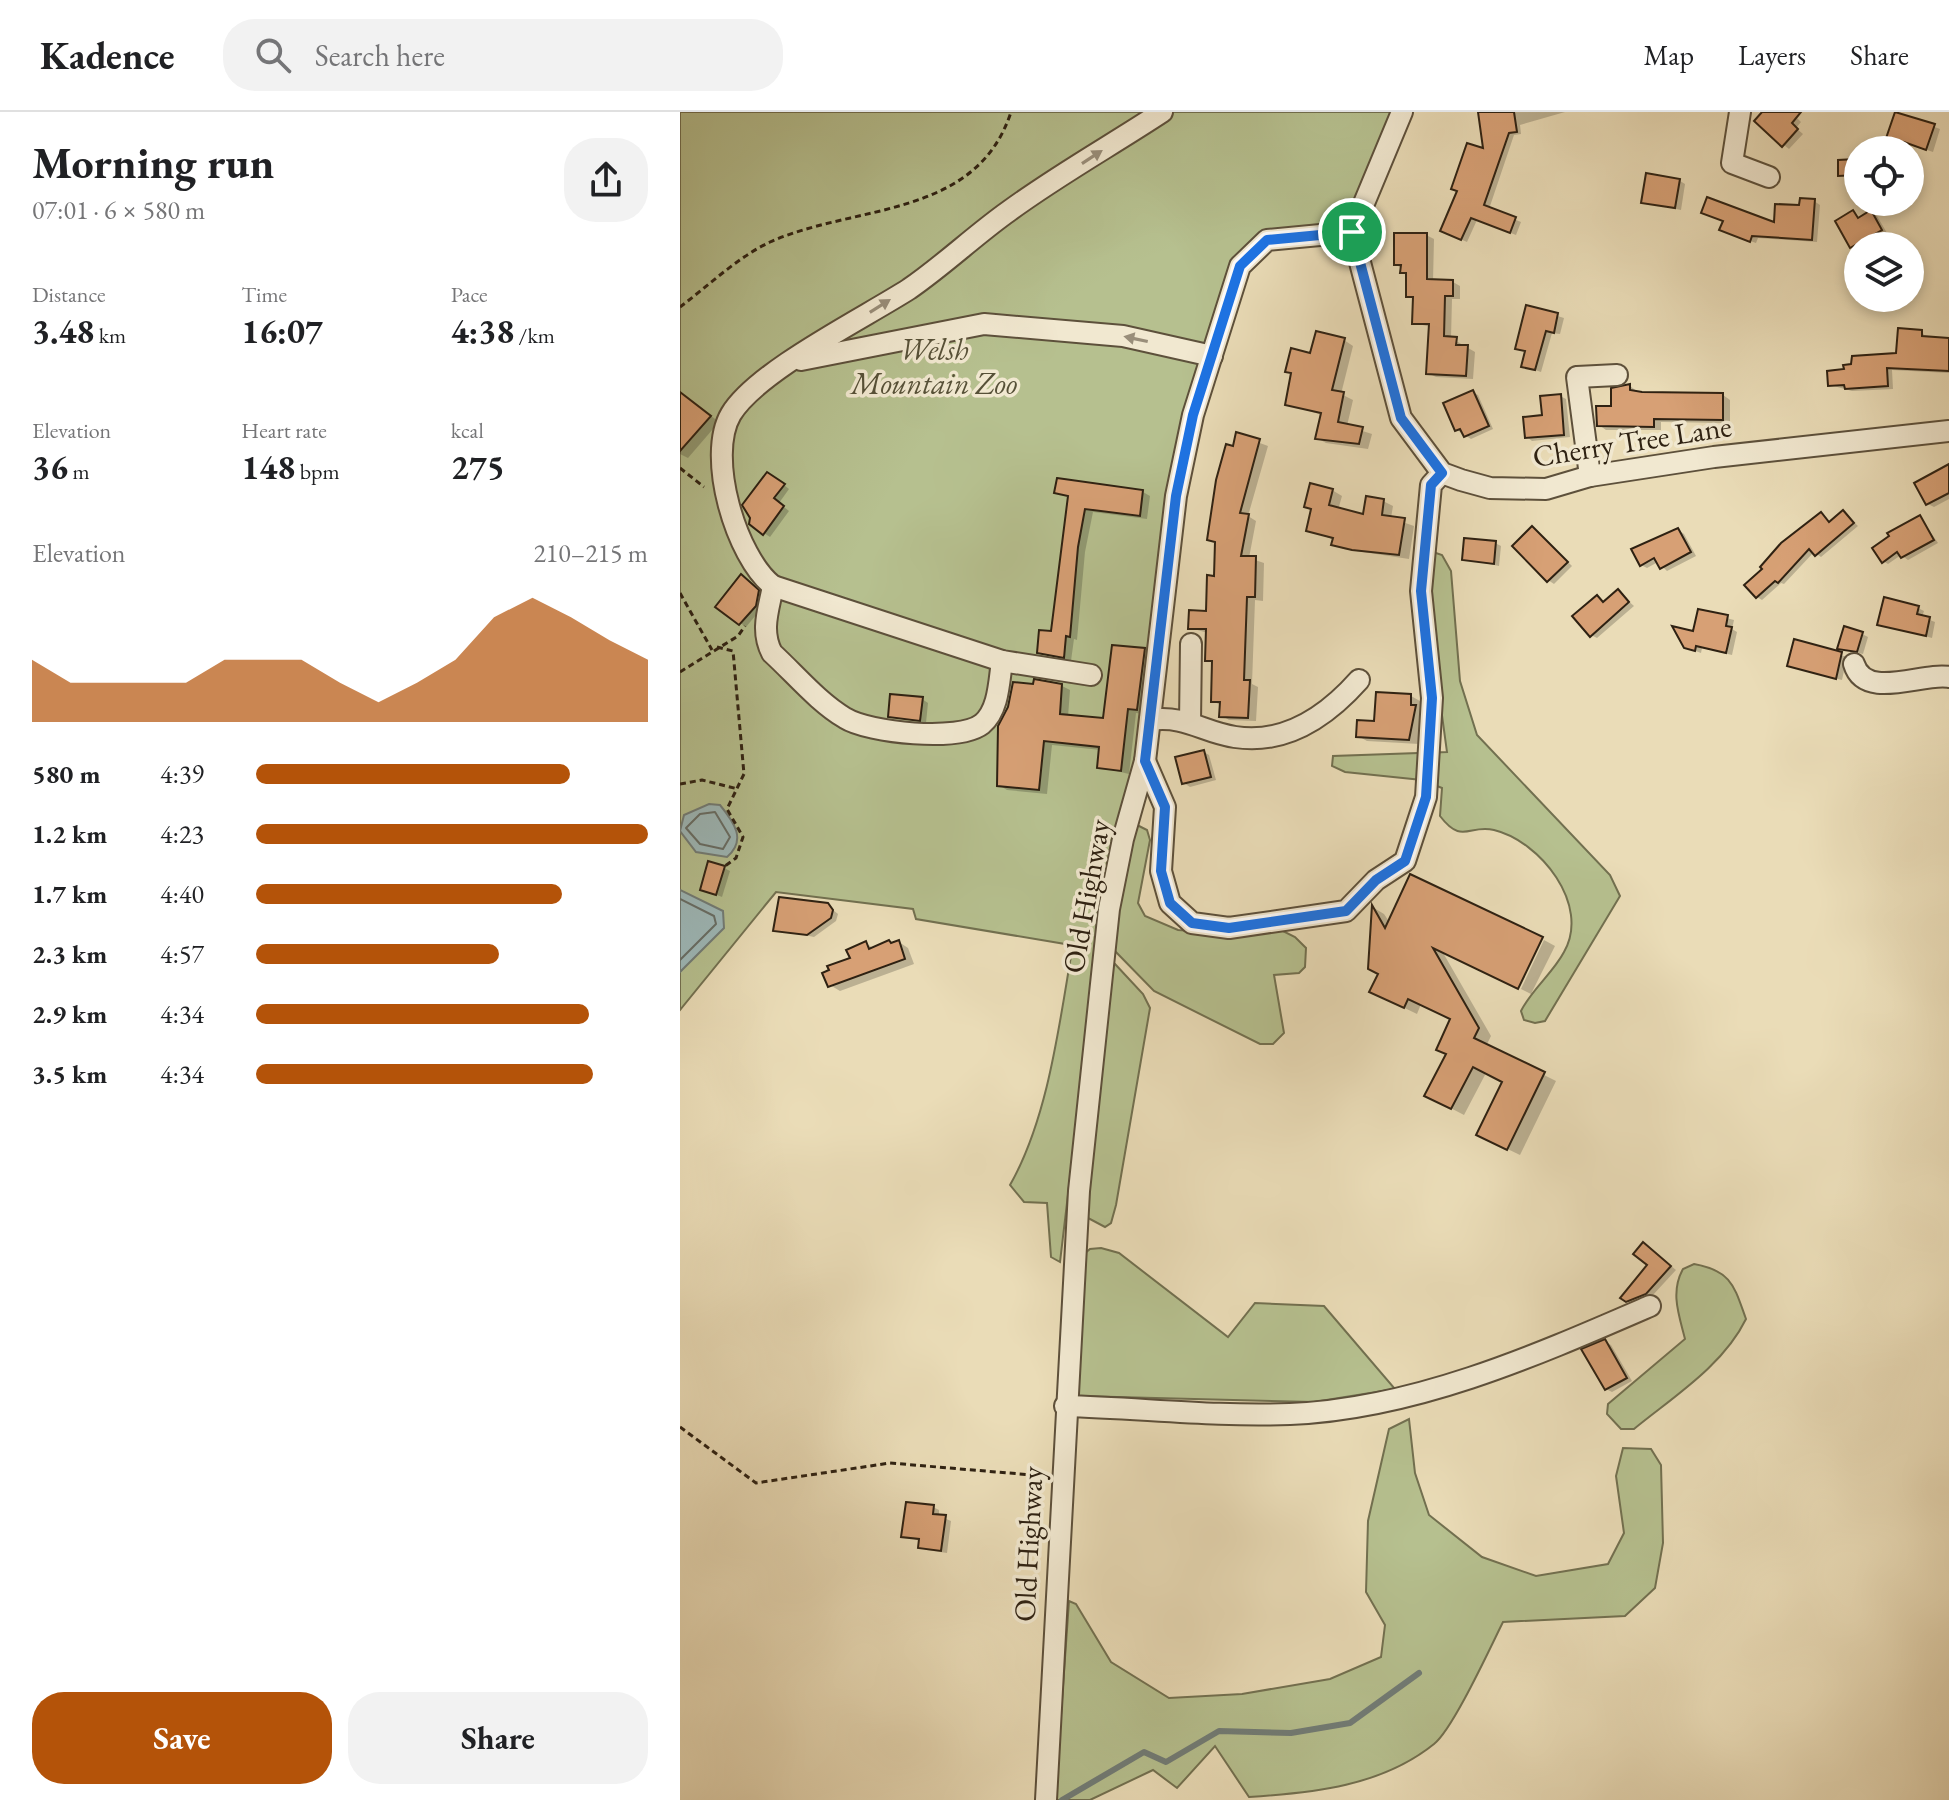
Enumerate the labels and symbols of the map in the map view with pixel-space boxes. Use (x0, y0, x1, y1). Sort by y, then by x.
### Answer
one-way arrow (1082, 150, 1103, 165)
pin (1318, 198, 1386, 266)
one-way arrow (869, 300, 891, 314)
park label: Welsh Mountain Zoo (849, 330, 1017, 403)
one-way arrow (1123, 332, 1148, 345)
street label: Cherry Tree Lane (1530, 406, 1734, 476)
street label: Old Highway (1053, 815, 1119, 976)
street label: Old Highway (1004, 1464, 1052, 1623)

